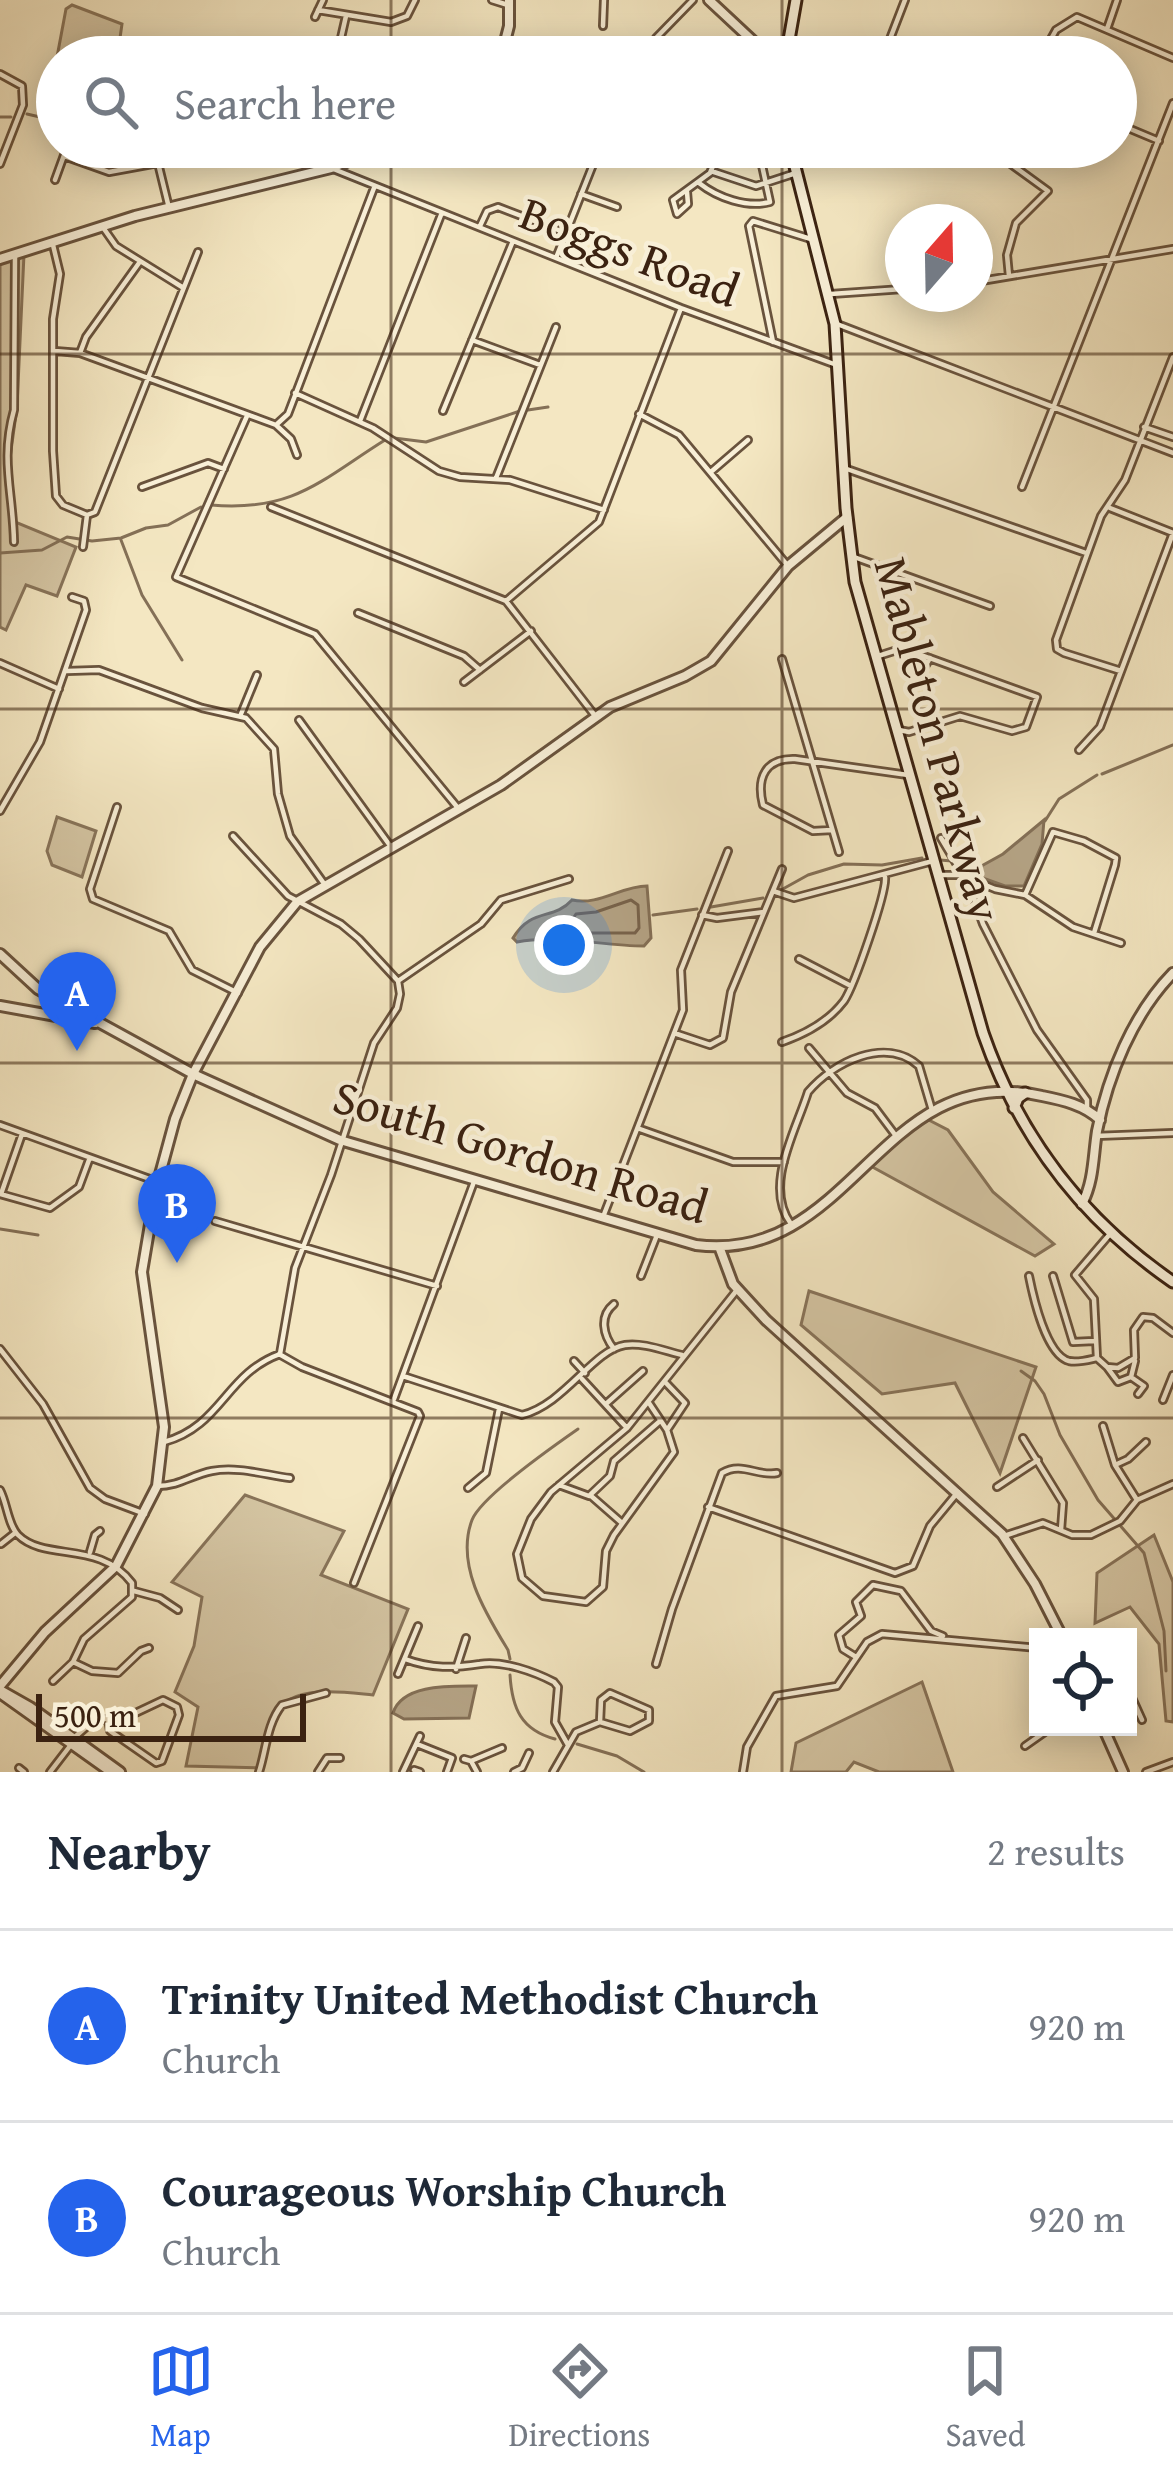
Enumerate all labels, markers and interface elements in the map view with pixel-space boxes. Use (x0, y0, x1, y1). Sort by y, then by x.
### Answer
search box (36, 36, 1137, 168)
icon: search (78, 69, 144, 135)
text: Search here (174, 70, 396, 135)
street label: Boggs Road (510, 176, 750, 325)
north arrow (885, 204, 993, 312)
street label: Mableton Parkway (857, 549, 1022, 929)
your location (534, 915, 594, 975)
pin: A (38, 952, 116, 1051)
street label: South Gordon Road (325, 1060, 718, 1241)
pin: B (138, 1164, 216, 1263)
map controls (1029, 1628, 1137, 1736)
button: locate (1029, 1628, 1137, 1736)
scale bar (36, 1688, 306, 1741)
text: 500 m (54, 1691, 136, 1739)
text: Nearby (48, 1813, 211, 1888)
text: 2 results (987, 1822, 1125, 1879)
text: Trinity United Methodist Church (162, 1965, 818, 2030)
text: A (75, 1997, 99, 2054)
text: 920 m (1028, 1997, 1125, 2054)
text: Church (162, 2030, 280, 2087)
text: Courageous Worship Church (162, 2157, 726, 2222)
text: B (75, 2189, 99, 2246)
text: 920 m (1028, 2189, 1125, 2246)
text: Church (162, 2222, 280, 2279)
tab: Map (148, 2338, 214, 2458)
tab: Directions (509, 2338, 650, 2458)
tab: Saved (946, 2338, 1025, 2458)

